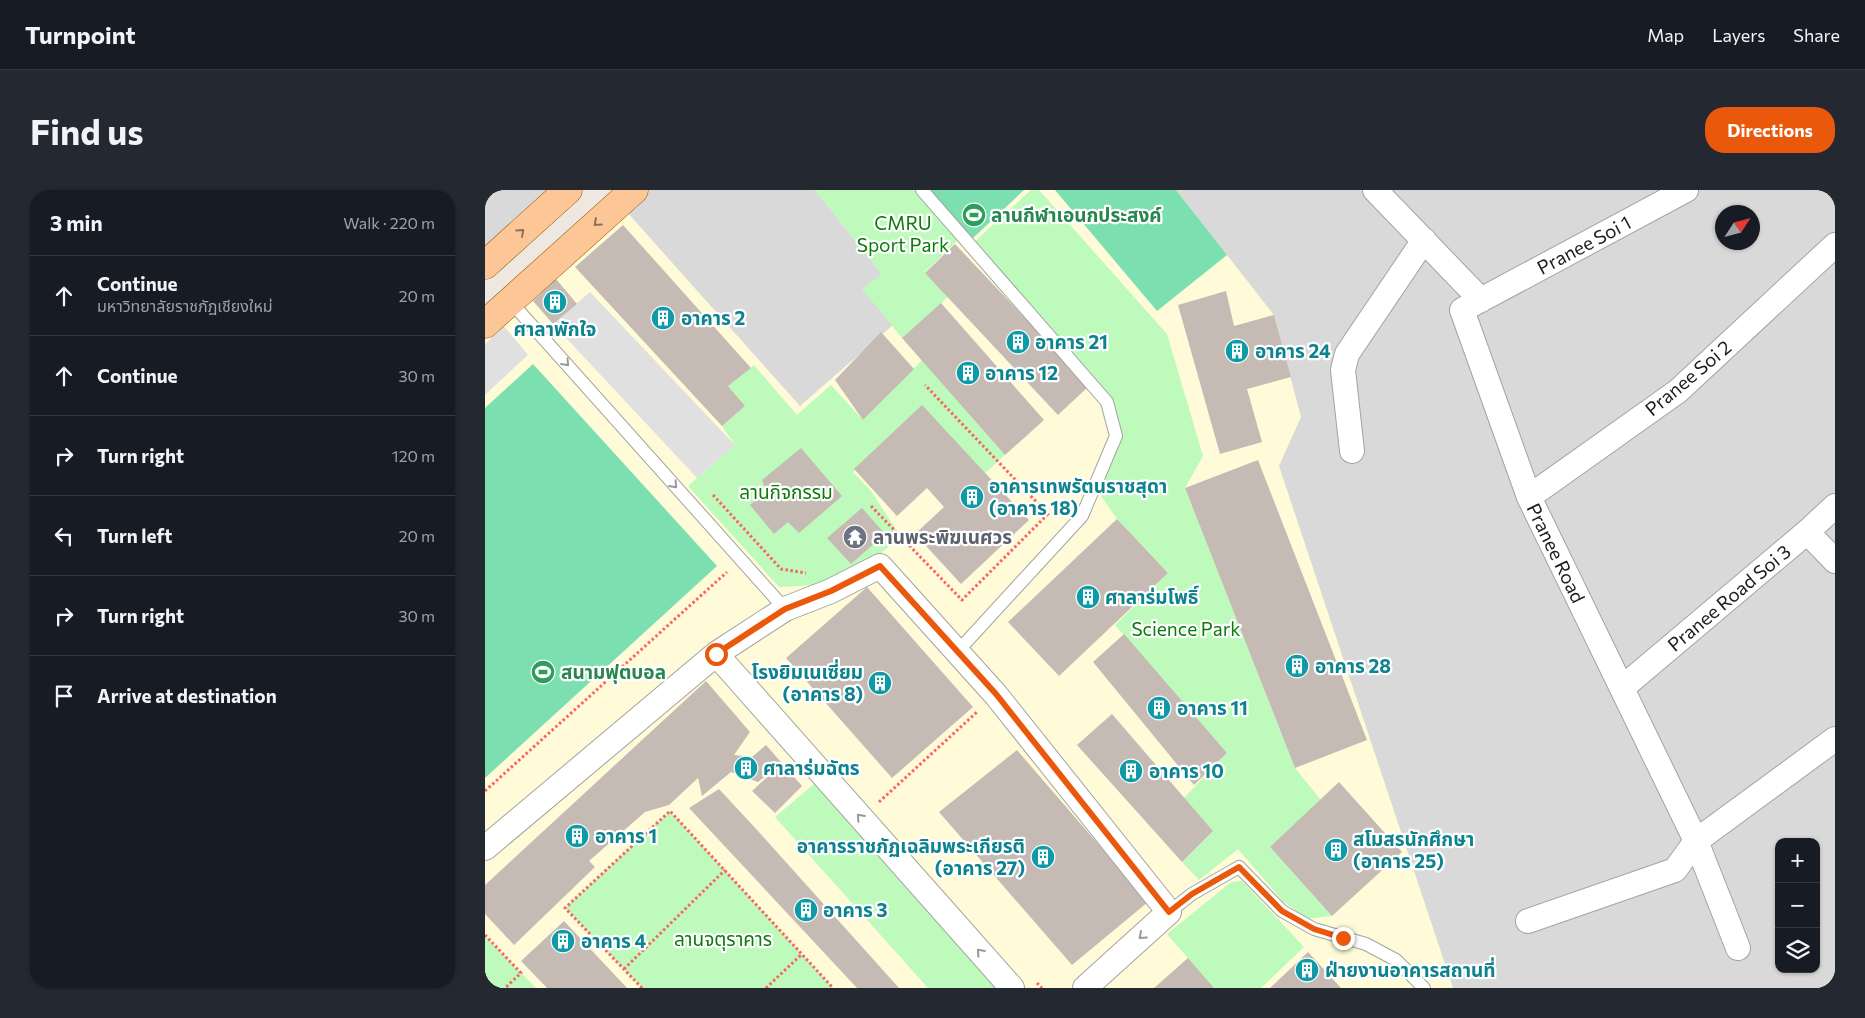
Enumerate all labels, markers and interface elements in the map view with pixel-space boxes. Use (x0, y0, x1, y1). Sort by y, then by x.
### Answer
text: Turnpoint (25, 20, 136, 49)
text: Map (1647, 24, 1684, 46)
text: Layers (1712, 24, 1765, 46)
text: Share (1793, 24, 1840, 46)
button: Directions (1705, 107, 1835, 153)
text: Find us (30, 109, 144, 152)
sports icon: ลานกีฬาเอนกประสงค์ (961, 202, 987, 228)
place label: ลานกีฬาเอนกประสงค์ (991, 203, 1162, 226)
north arrow (1715, 205, 1760, 250)
text: 3 min (50, 210, 103, 235)
street label: Pranee Soi 1 (1533, 210, 1635, 279)
park label: CMRU Sport Park (857, 211, 949, 256)
text: Walk · 220 m (343, 213, 435, 232)
one-way arrow (594, 217, 603, 226)
one-way arrow (516, 229, 525, 238)
text: Continue (97, 272, 177, 295)
icon: ahead (50, 282, 78, 310)
text: 20 m (399, 286, 435, 305)
building icon: ศาลาพักใจ (542, 289, 568, 315)
text: มหาวิทยาลัยราชภัฏเชียงใหม่ (97, 296, 273, 315)
building icon: อาคาร 2 (650, 305, 676, 331)
place label: อาคาร 2 (681, 306, 745, 329)
place label: ศาลาพักใจ (513, 317, 597, 340)
building icon: อาคาร 21 (1005, 329, 1031, 355)
place label: อาคาร 21 (1035, 330, 1108, 353)
street label: Pranee Soi 2 (1640, 335, 1735, 420)
building icon: อาคาร 24 (1224, 338, 1250, 364)
place label: อาคาร 24 (1255, 339, 1331, 362)
one-way arrow (560, 358, 569, 367)
building icon: อาคาร 12 (955, 360, 981, 386)
place label: อาคาร 12 (985, 361, 1058, 384)
icon: ahead (50, 362, 78, 390)
text: Continue (97, 364, 177, 387)
text: 30 m (398, 366, 435, 385)
icon: right (50, 442, 78, 470)
text: Turn right (97, 444, 184, 467)
text: 120 m (392, 446, 435, 465)
place label: อาคารเทพรัตนราชสุดา (อาคาร 18) (989, 474, 1167, 519)
one-way arrow (669, 479, 678, 488)
park label: ลานกิจกรรม (739, 480, 833, 503)
building icon: อาคารเทพรัตนราชสุดา (อาคาร 18) (959, 484, 985, 510)
street label: Pranee Road (1522, 499, 1591, 606)
icon: left (50, 522, 78, 550)
text: Turn left (97, 524, 172, 547)
temple icon: ลานพระพิฆเนศวร (842, 524, 868, 550)
place label: ลานพระพิฆเนศวร (873, 525, 1012, 548)
text: 20 m (399, 526, 435, 545)
street label: Pranee Road Soi 3 (1662, 539, 1795, 656)
building icon: ศาลาร่มโพธิ์ (1075, 584, 1101, 610)
place label: ศาลาร่มโพธิ์ (1105, 585, 1200, 608)
icon: right (50, 602, 78, 630)
text: Turn right (97, 604, 184, 627)
text: 30 m (398, 606, 435, 625)
park label: Science Park (1131, 617, 1241, 640)
route start (705, 643, 728, 666)
building icon: อาคาร 28 (1284, 653, 1310, 679)
place label: อาคาร 28 (1315, 654, 1391, 677)
sports icon: สนามฟุตบอล (530, 659, 556, 685)
place label: โรงยิมเนเซี่ยม (อาคาร 8) (752, 659, 863, 705)
place label: สนามฟุตบอล (561, 660, 666, 684)
building icon: โรงยิมเนเซี่ยม (อาคาร 8) (867, 670, 893, 696)
icon: arrive (50, 682, 78, 710)
text: Arrive at destination (97, 684, 277, 707)
building icon: อาคาร 11 (1146, 695, 1172, 721)
place label: อาคาร 11 (1177, 696, 1248, 719)
building icon: ศาลาร่มฉัตร (733, 755, 759, 781)
place label: ศาลาร่มฉัตร (763, 756, 860, 779)
building icon: อาคาร 10 (1118, 758, 1144, 784)
place label: อาคาร 10 (1149, 759, 1224, 782)
one-way arrow (857, 813, 866, 822)
building icon: อาคาร 1 (564, 823, 590, 849)
place label: อาคาร 1 (595, 824, 657, 847)
place label: สโมสรนักศึกษา (อาคาร 25) (1353, 827, 1474, 872)
place label: อาคารราชภัฏเฉลิมพระเกียรติ (อาคาร 27) (797, 834, 1025, 879)
building icon: สโมสรนักศึกษา (อาคาร 25) (1323, 837, 1349, 863)
map controls (1775, 838, 1820, 973)
button: + (1775, 838, 1820, 883)
building icon: อาคารราชภัฏเฉลิมพระเกียรติ (อาคาร 27) (1030, 844, 1056, 870)
button: − (1775, 883, 1820, 928)
building icon: อาคาร 3 (793, 897, 819, 923)
place label: อาคาร 3 (823, 898, 888, 921)
park label: ลานจตุราคาร (674, 927, 772, 951)
route end (1332, 927, 1355, 950)
building icon: อาคาร 4 (550, 928, 576, 954)
button: layers (1775, 928, 1820, 973)
place label: อาคาร 4 (581, 929, 647, 952)
one-way arrow (1138, 930, 1147, 939)
one-way arrow (976, 948, 985, 957)
building icon: ฝ่ายงานอาคารสถานที่ (1294, 957, 1320, 983)
place label: ฝ่ายงานอาคารสถานที่ (1325, 957, 1495, 981)

